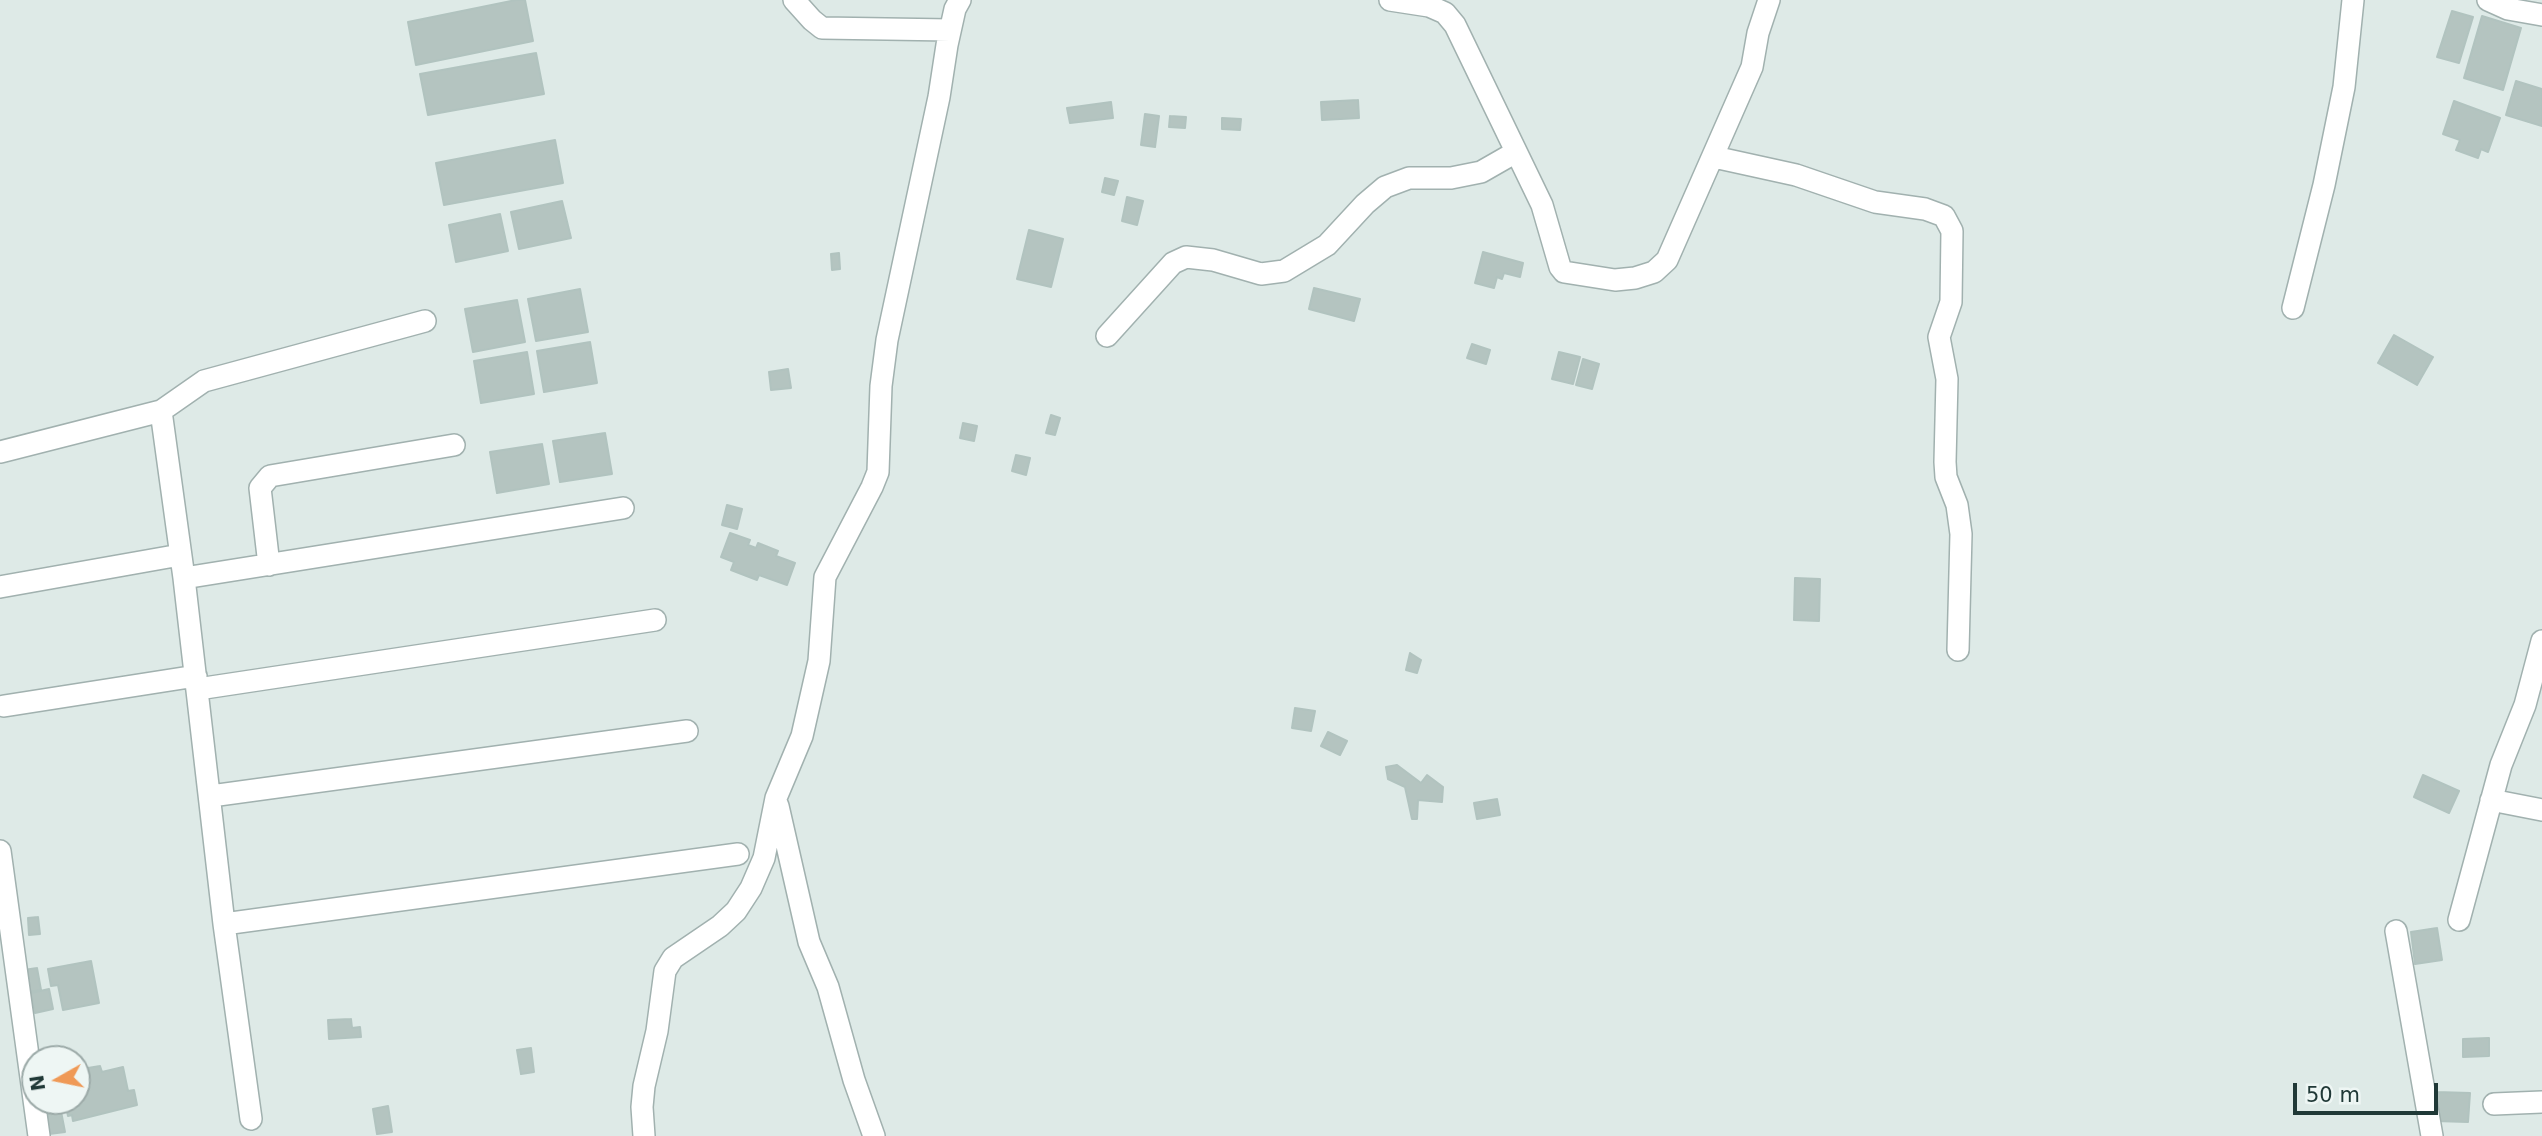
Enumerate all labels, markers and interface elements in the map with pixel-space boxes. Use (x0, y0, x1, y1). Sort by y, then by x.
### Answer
north arrow (21, 1045, 91, 1115)
scale bar (2297, 1070, 2442, 1114)
text: N (25, 1073, 49, 1093)
text: 50 m (2306, 1083, 2360, 1107)

